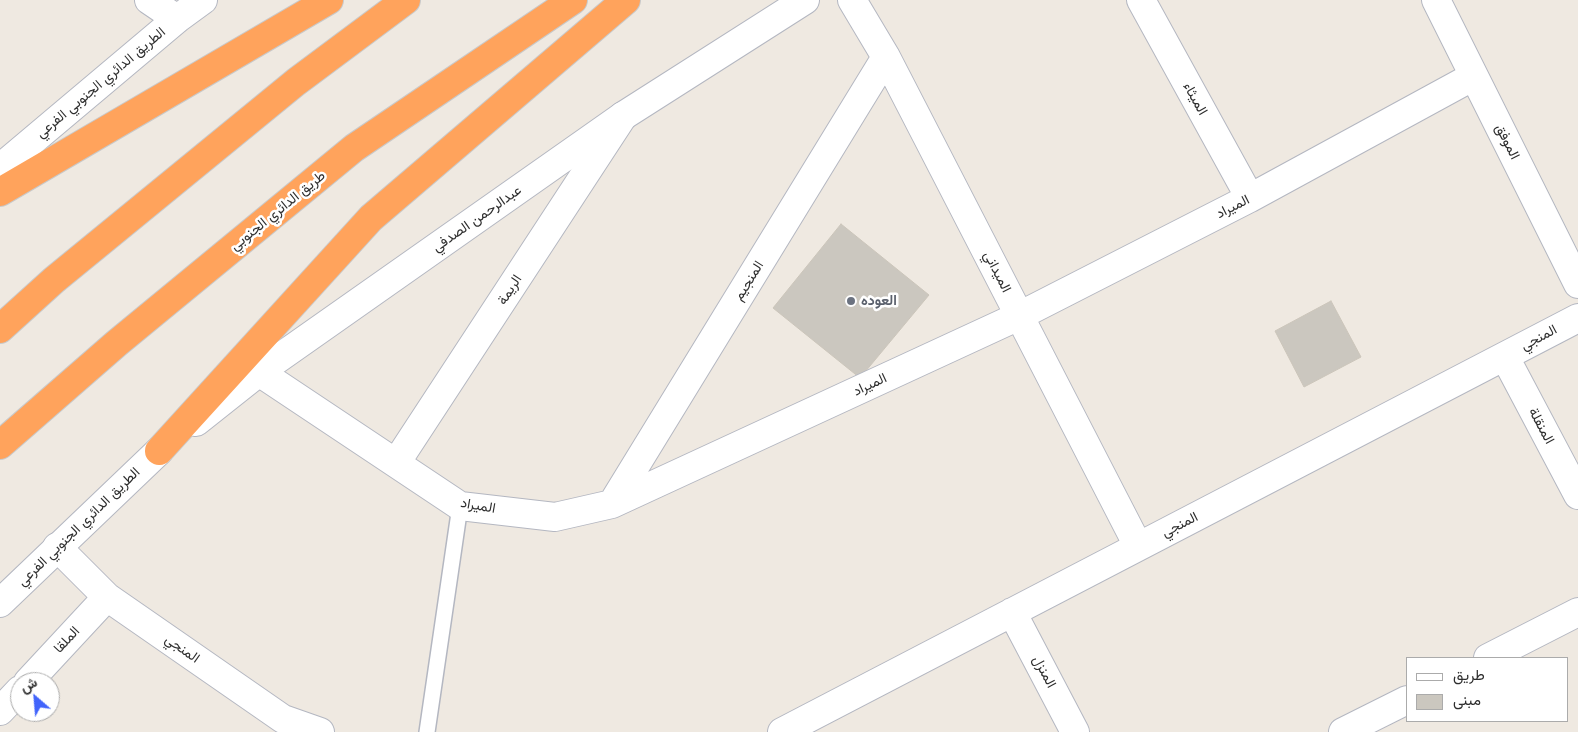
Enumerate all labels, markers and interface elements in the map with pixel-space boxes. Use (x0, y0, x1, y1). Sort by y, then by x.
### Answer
street label: الطريق الدائري الجنوبي الفرعي (33, 24, 169, 142)
street label: الميثاء (1179, 80, 1211, 118)
street label: الموفق (1491, 121, 1523, 163)
street label: طريق الدائري الجنوبي (227, 168, 329, 254)
street label: عبدالرحمن الصدفي (429, 182, 525, 256)
street label: الميراد (1213, 192, 1253, 222)
street label: الميداني (979, 249, 1015, 295)
street label: المنجيم (730, 258, 768, 304)
street label: الريمة (494, 272, 526, 308)
place label: العوده (861, 293, 897, 309)
marker: العوده (845, 295, 857, 307)
street label: المنجي (1518, 322, 1560, 354)
street label: الميراد (850, 370, 890, 400)
street label: المنقلة (1524, 405, 1558, 447)
street label: الطريق الدائري الجنوبي الفرعي (14, 464, 144, 590)
street label: الميراد (459, 495, 497, 517)
street label: المنجي (1159, 509, 1201, 541)
street label: الملقا (50, 623, 84, 657)
street label: المنجي (161, 631, 203, 667)
street label: المنزل (1029, 653, 1059, 691)
legend (1406, 657, 1568, 722)
text: طريق (1453, 666, 1485, 683)
north arrow (10, 672, 60, 722)
text: ش (18, 674, 40, 695)
text: مبنى (1453, 691, 1481, 708)

